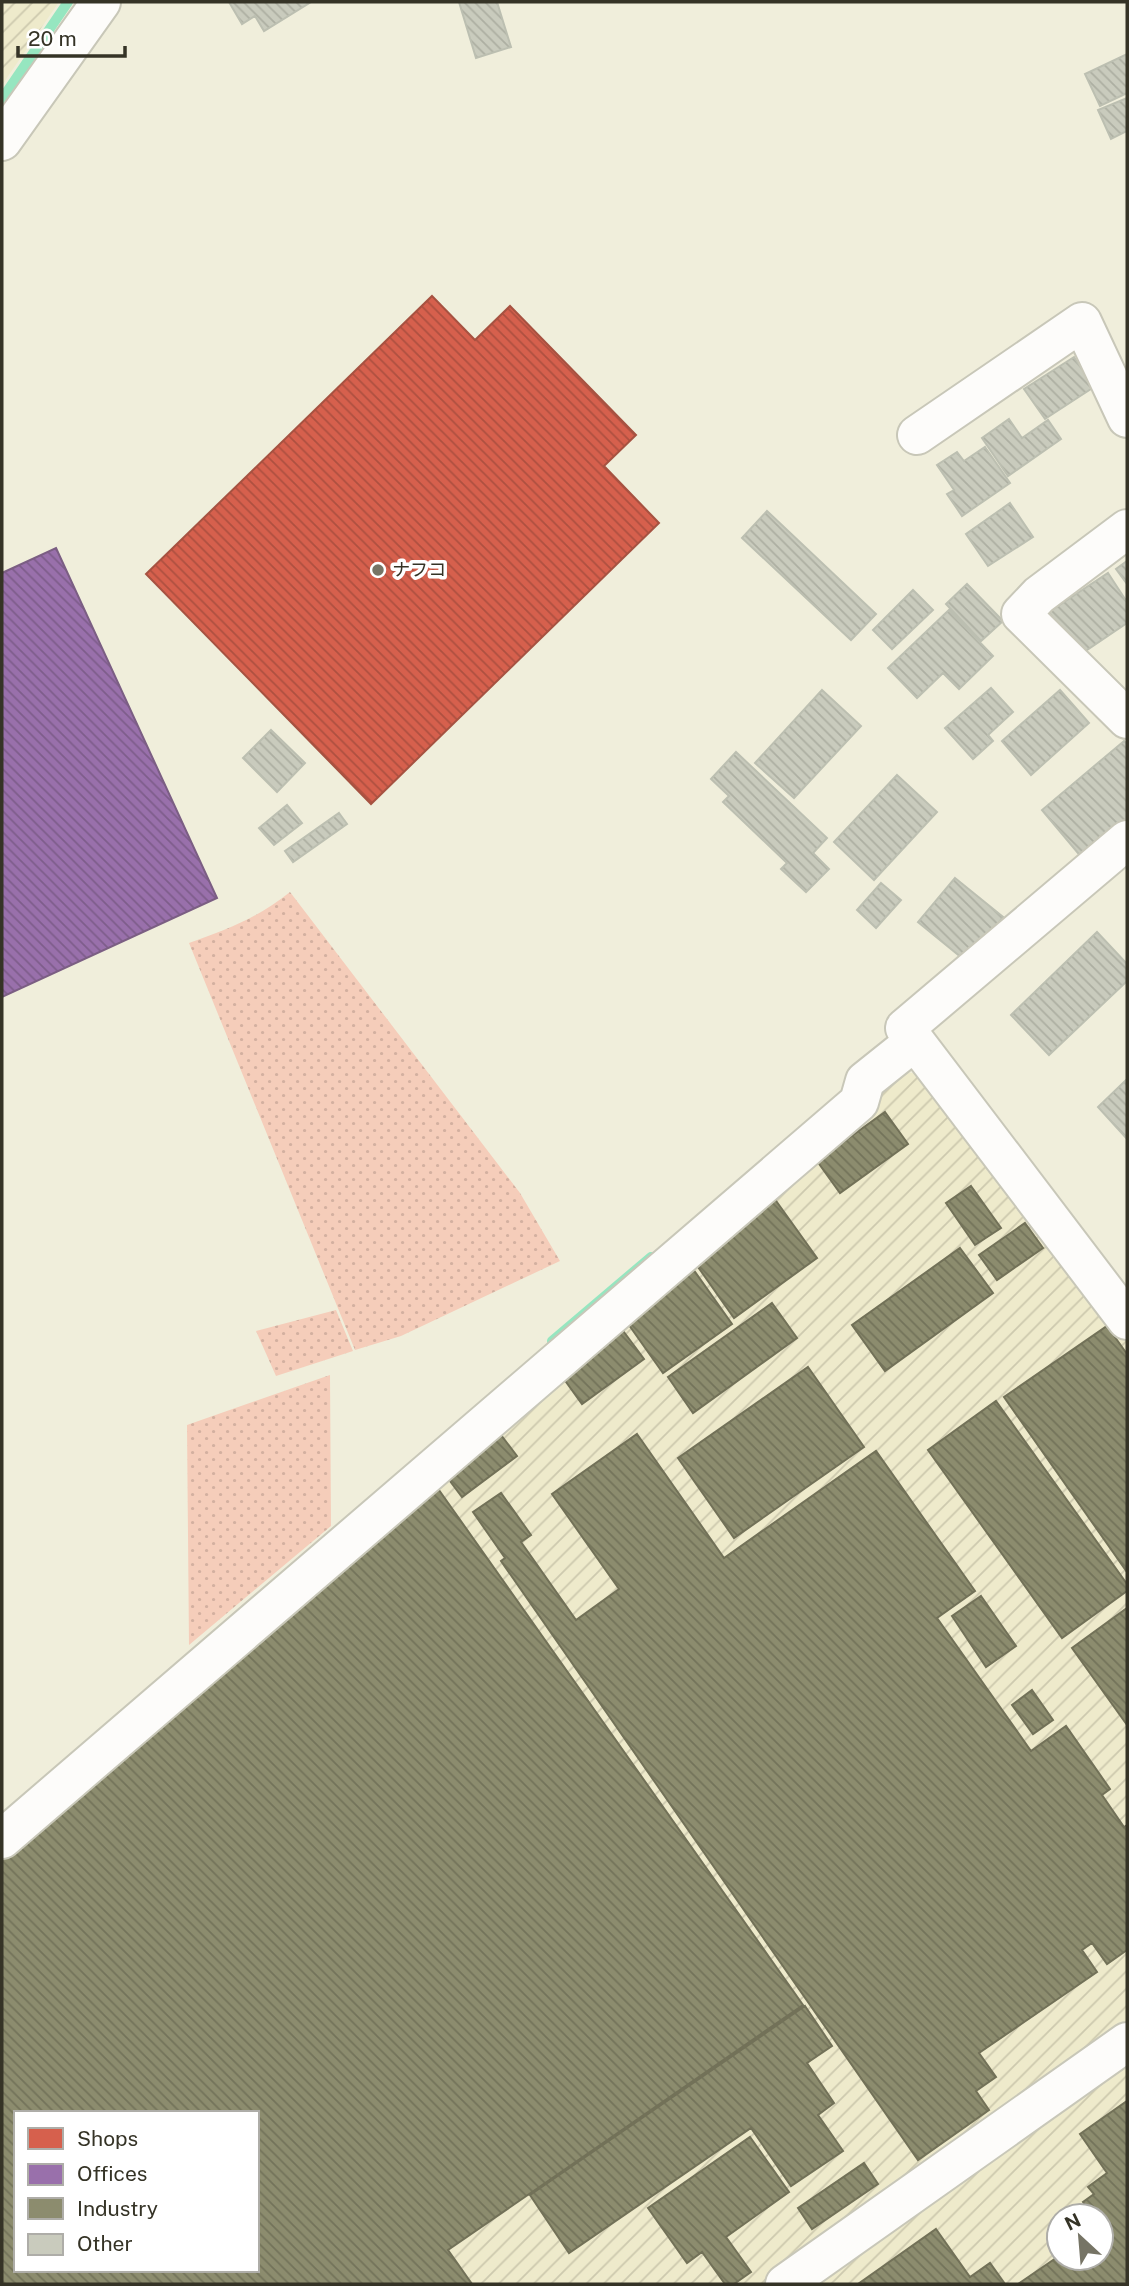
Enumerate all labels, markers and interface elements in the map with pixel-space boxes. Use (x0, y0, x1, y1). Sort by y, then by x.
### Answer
scale bar (18, 14, 124, 58)
text: 20 m (28, 26, 77, 51)
place label: ナフコ (392, 559, 446, 580)
marker: ナフコ (370, 562, 386, 578)
legend (14, 2111, 259, 2272)
text: Shops (77, 2126, 138, 2151)
text: Offices (77, 2161, 147, 2186)
text: Industry (77, 2196, 158, 2221)
north arrow (1045, 2202, 1115, 2272)
text: N (1061, 2209, 1084, 2235)
text: Other (77, 2231, 133, 2256)

